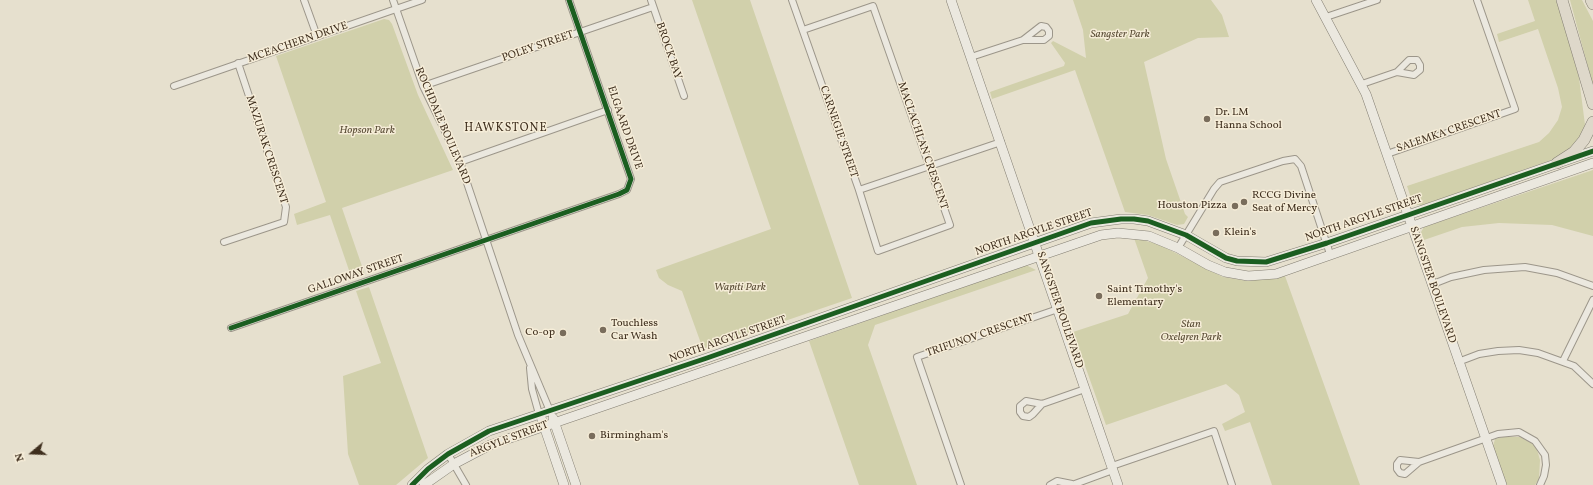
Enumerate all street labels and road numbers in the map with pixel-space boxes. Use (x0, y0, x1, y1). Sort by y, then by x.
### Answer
street label: MCEACHERN DRIVE (246, 20, 350, 66)
street label: BROCK BAY (652, 21, 684, 81)
street label: POLEY STREET (500, 29, 576, 65)
street label: ROCHDALE BOULEVARD (411, 66, 473, 186)
street label: MACLACHLAN CRESCENT (894, 80, 950, 212)
street label: CARNEGIE STREET (816, 84, 860, 180)
street label: ELGAARD DRIVE (604, 85, 644, 171)
street label: MAZURAK CRESCENT (242, 94, 290, 206)
street label: SALEMKA CRESCENT (1395, 108, 1503, 156)
street label: NORTH ARGYLE STREET (1304, 193, 1424, 245)
street label: NORTH ARGYLE STREET (974, 207, 1094, 259)
street label: SANGSTER BOULEVARD (1406, 225, 1458, 345)
street label: SANGSTER BOULEVARD (1033, 250, 1085, 370)
street label: GALLOWAY STREET (306, 252, 406, 298)
street label: TRIFUNOV CRESCENT (925, 311, 1035, 361)
street label: NORTH ARGYLE STREET (668, 314, 788, 366)
street label: ARGYLE STREET (468, 419, 550, 461)

